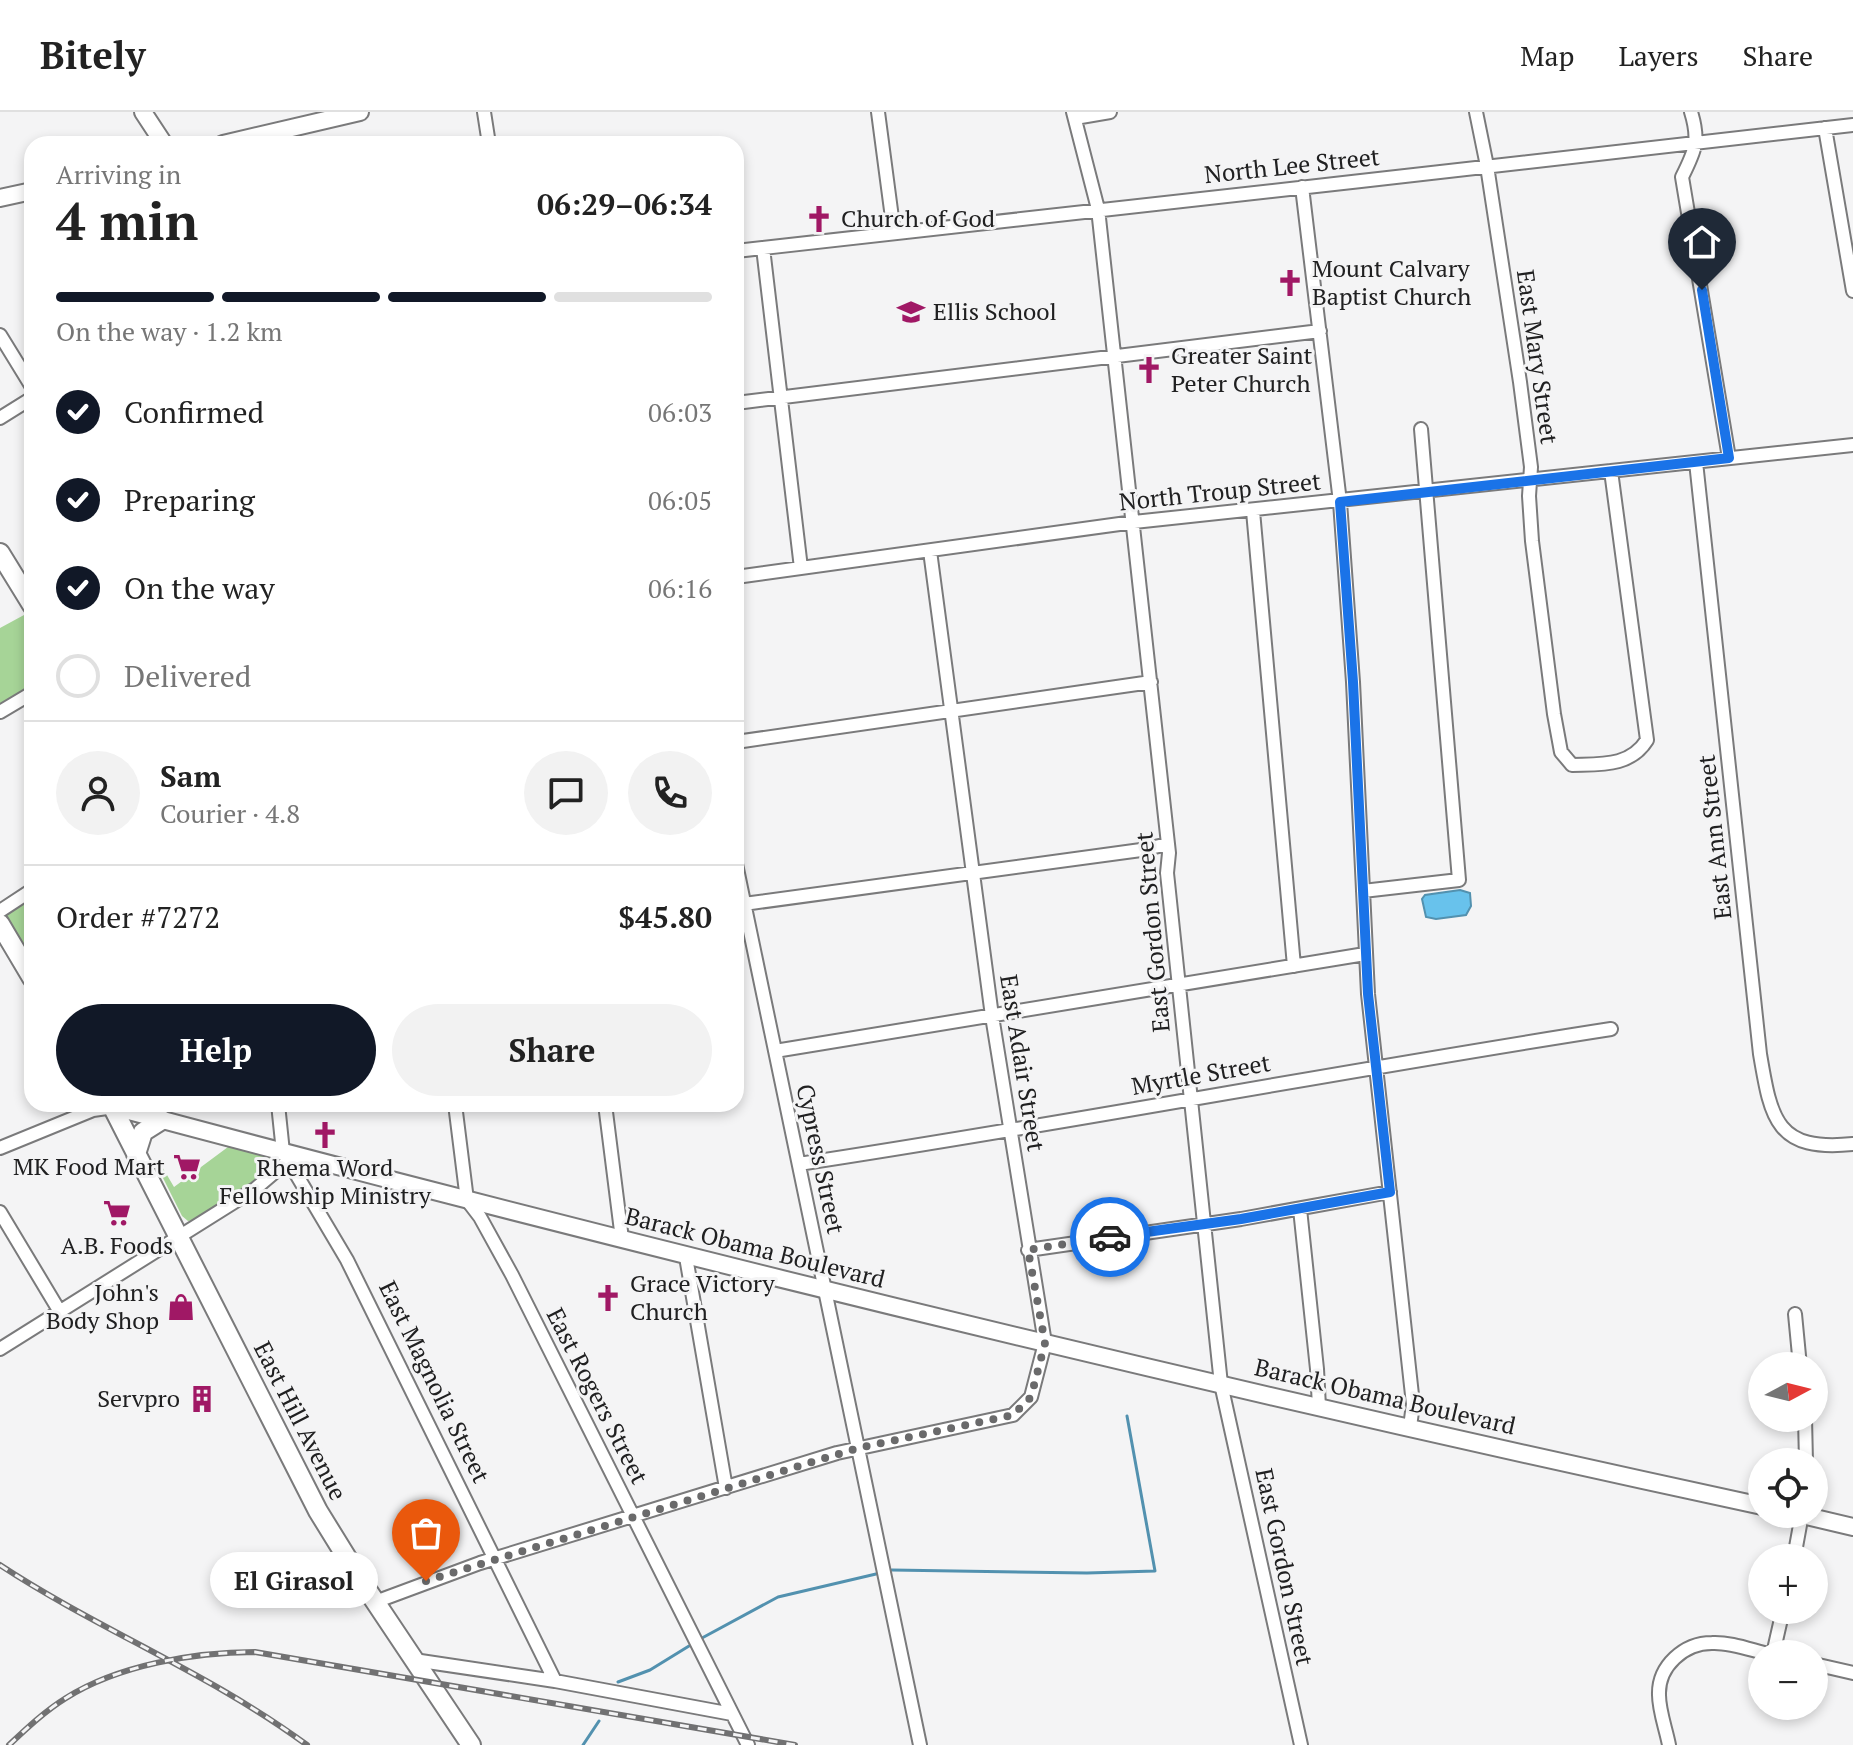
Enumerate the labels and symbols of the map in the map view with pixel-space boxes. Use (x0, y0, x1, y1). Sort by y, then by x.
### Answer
street label: North Lee Street (1203, 140, 1381, 190)
place label: Church of God (841, 202, 995, 234)
church icon: Church of God (804, 204, 834, 234)
pin (1668, 208, 1736, 290)
place label: Mount Calvary Baptist Church (1312, 252, 1471, 312)
church icon: Mount Calvary Baptist Church (1275, 268, 1305, 298)
street label: East Mary Street (1510, 268, 1566, 446)
place label: Ellis School (933, 295, 1057, 327)
school or university icon: Ellis School (896, 297, 926, 327)
place label: Greater Saint Peter Church (1171, 339, 1312, 399)
church icon: Greater Saint Peter Church (1134, 355, 1164, 385)
street label: North Troup Street (1117, 464, 1322, 518)
street label: East Ann Street (1689, 753, 1739, 921)
street label: East Gordon Street (1127, 831, 1177, 1034)
street label: East Adair Street (993, 972, 1053, 1154)
street label: Myrtle Street (1129, 1046, 1273, 1102)
street label: Cypress Street (789, 1081, 852, 1237)
church icon: Rhema Word Fellowship Ministry (310, 1120, 340, 1150)
place label: MK Food Mart (13, 1150, 165, 1182)
place label: Rhema Word Fellowship Ministry (219, 1151, 432, 1211)
supermarket icon: MK Food Mart (172, 1152, 202, 1182)
courier (1070, 1197, 1150, 1277)
supermarket icon: A.B. Foods (102, 1198, 132, 1228)
street label: Barack Obama Boulevard (622, 1199, 889, 1295)
place label: A.B. Foods (61, 1229, 173, 1261)
place label: Grace Victory Church (630, 1267, 775, 1327)
street label: East Magnolia Street (372, 1275, 498, 1488)
place label: John's Body Shop (46, 1276, 159, 1336)
church icon: Grace Victory Church (593, 1283, 623, 1313)
shop icon: John's Body Shop (166, 1292, 196, 1322)
street label: East Rogers Street (540, 1302, 656, 1489)
street label: East Hill Avenue (247, 1336, 355, 1505)
street label: Barack Obama Boulevard (1252, 1350, 1519, 1442)
north arrow (1748, 1352, 1828, 1432)
place label: Servpro (97, 1382, 180, 1414)
building icon: Servpro (187, 1384, 217, 1414)
street label: East Gordon Street (1248, 1465, 1322, 1668)
pin (392, 1499, 460, 1581)
callout: El Girasol (210, 1553, 378, 1609)

